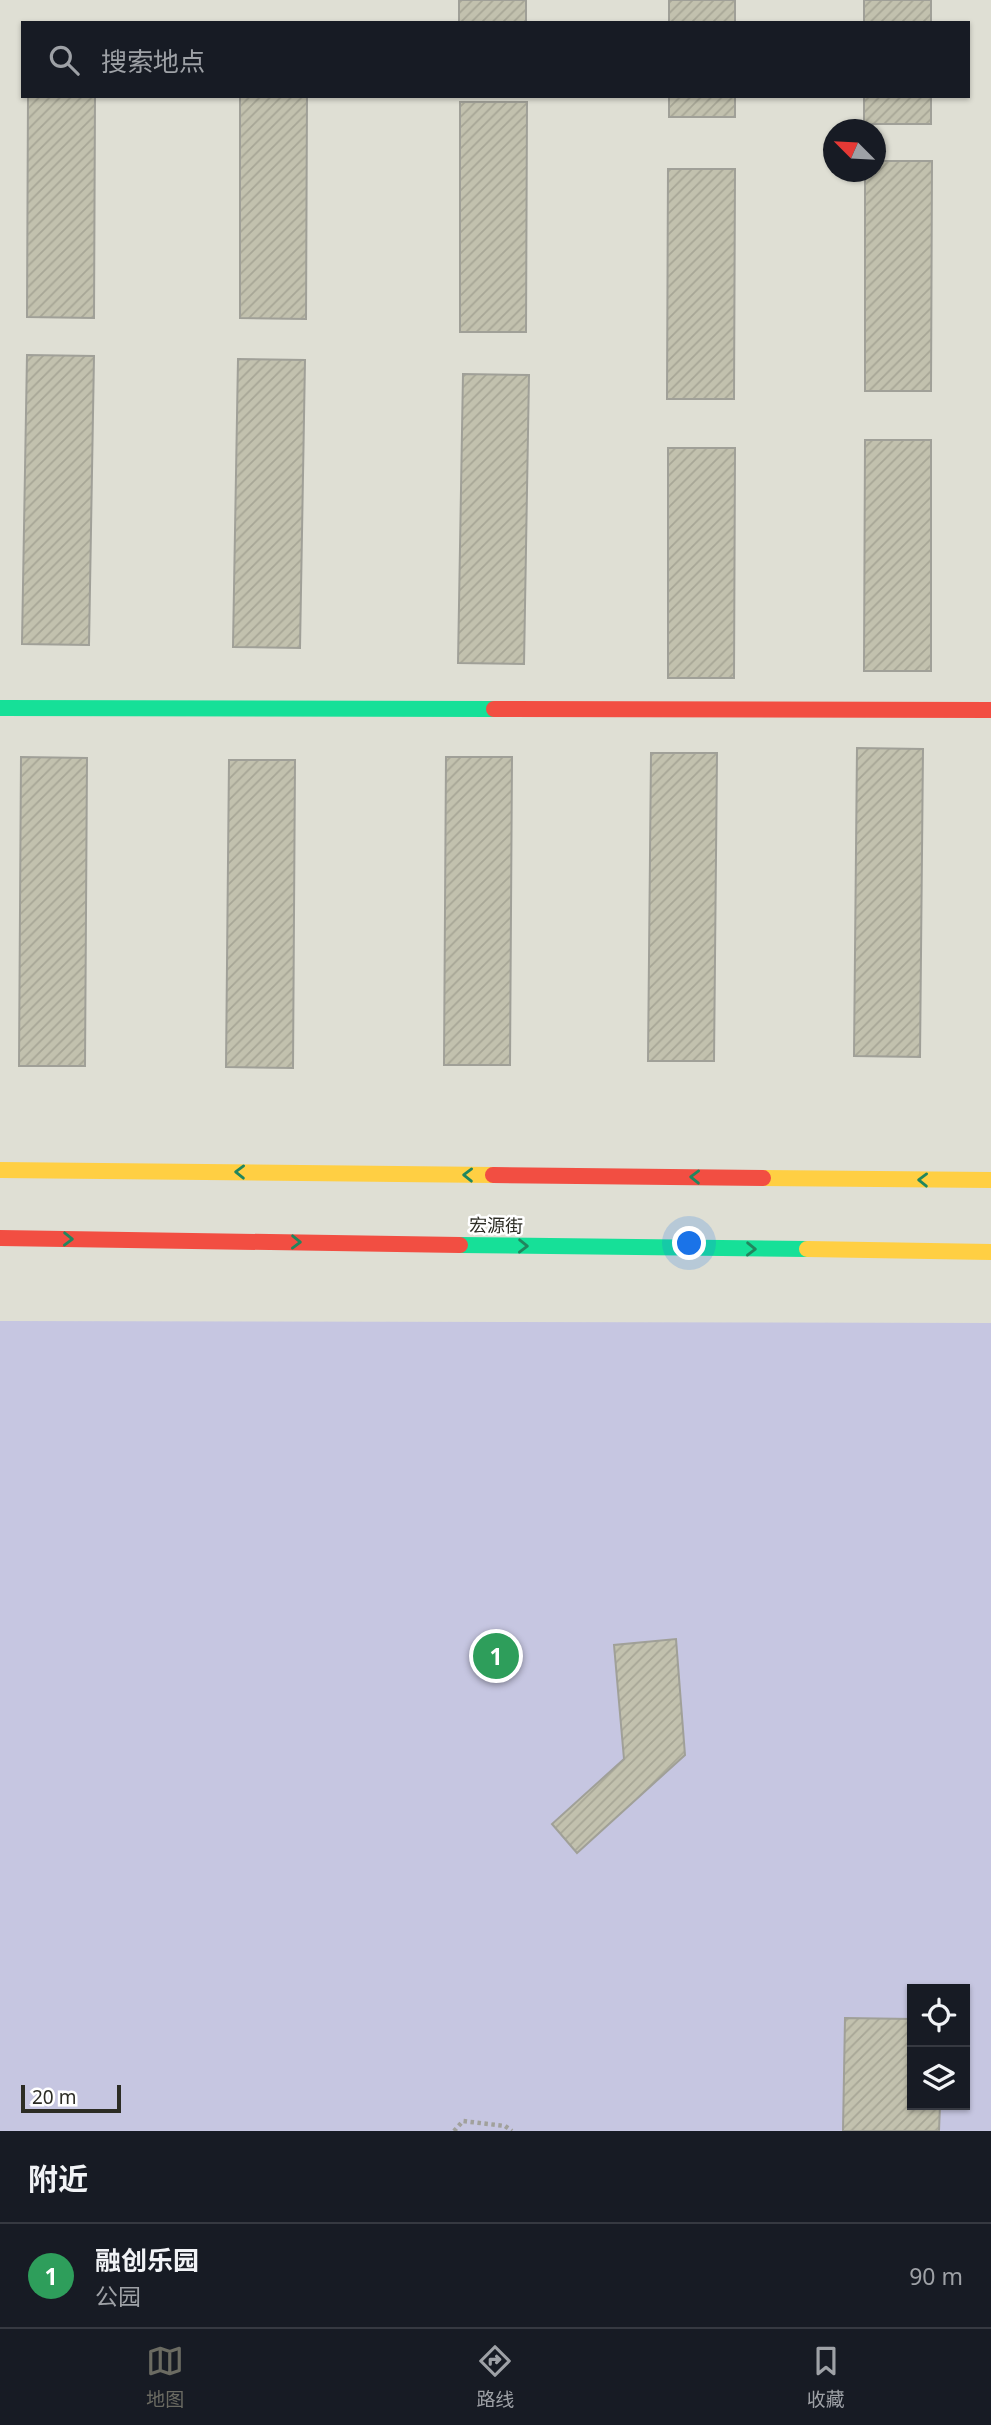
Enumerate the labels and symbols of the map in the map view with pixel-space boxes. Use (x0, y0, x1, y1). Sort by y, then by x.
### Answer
north arrow (823, 119, 886, 182)
one-way arrow (235, 1165, 246, 1180)
one-way arrow (462, 1167, 473, 1183)
one-way arrow (690, 1169, 700, 1185)
one-way arrow (917, 1172, 928, 1188)
street label: 宏源街 (469, 1213, 523, 1237)
your location (672, 1226, 706, 1260)
one-way arrow (63, 1232, 74, 1247)
one-way arrow (290, 1235, 301, 1250)
one-way arrow (518, 1238, 529, 1253)
one-way arrow (746, 1241, 756, 1257)
pin: 1 (473, 1630, 519, 1682)
scale bar (21, 2082, 121, 2114)

